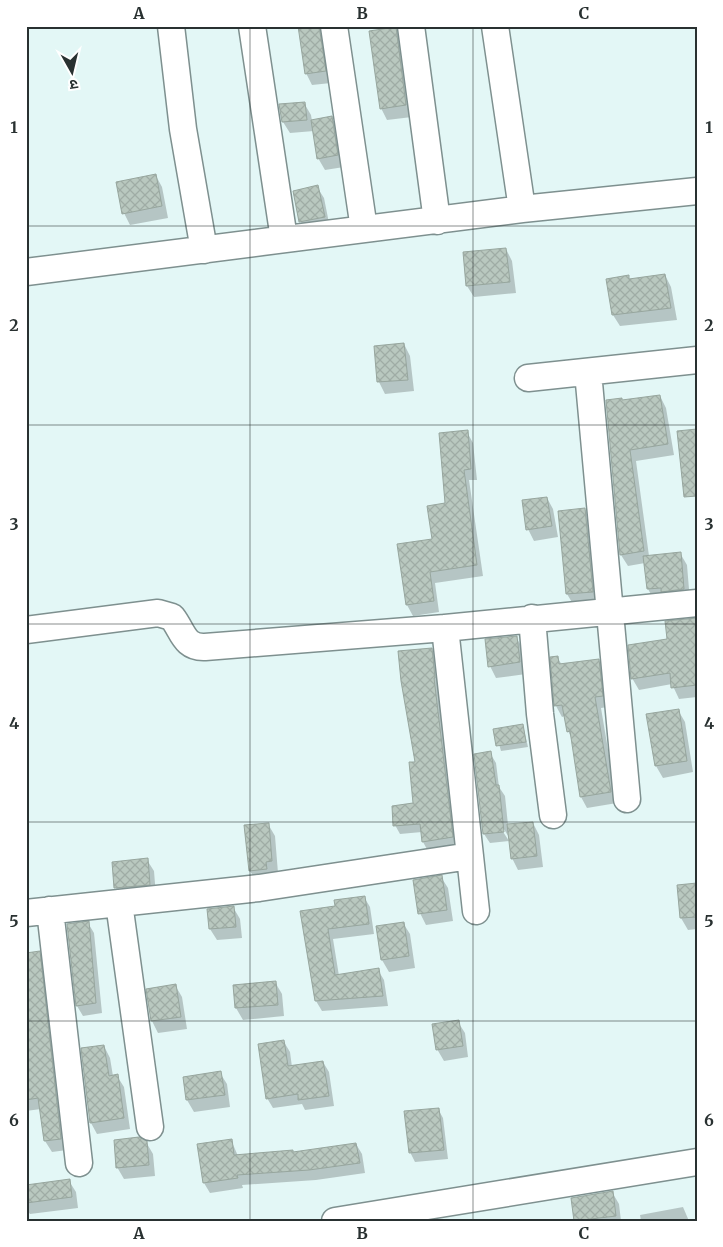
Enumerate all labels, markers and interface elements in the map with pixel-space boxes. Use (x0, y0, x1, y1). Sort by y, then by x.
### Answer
text: A (132, 3, 145, 23)
text: B (356, 3, 368, 23)
text: C (579, 3, 589, 23)
north arrow (48, 48, 98, 98)
text: उ (68, 75, 79, 94)
text: 1 (10, 117, 18, 137)
text: 1 (705, 117, 713, 137)
text: 2 (9, 315, 19, 335)
text: 2 (704, 315, 714, 335)
text: 3 (9, 514, 19, 534)
text: 3 (704, 514, 714, 534)
text: 4 (9, 713, 19, 733)
text: 4 (704, 713, 714, 733)
text: 5 (9, 911, 19, 931)
text: 5 (704, 911, 714, 931)
text: 6 (9, 1110, 19, 1130)
text: 6 (704, 1110, 714, 1130)
text: A (132, 1223, 145, 1243)
text: B (356, 1223, 368, 1243)
text: C (579, 1223, 589, 1243)

